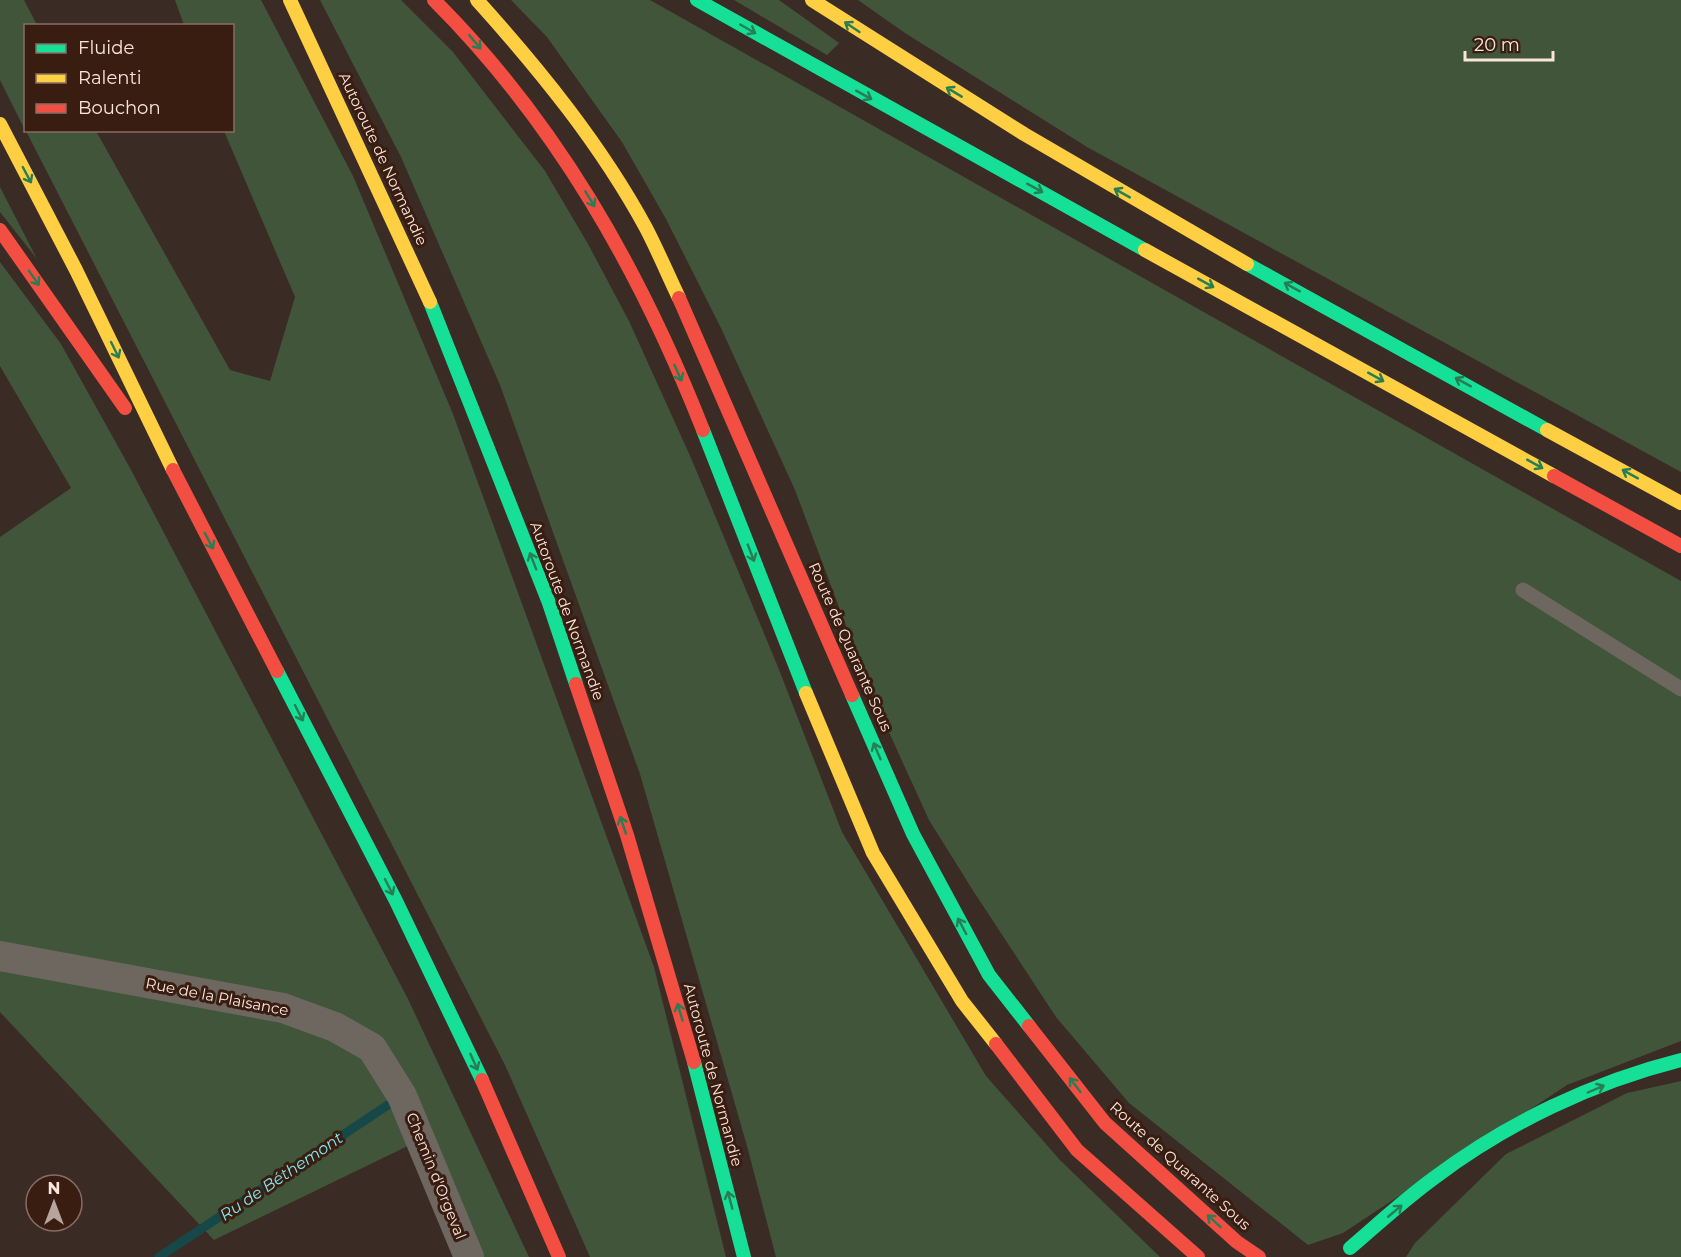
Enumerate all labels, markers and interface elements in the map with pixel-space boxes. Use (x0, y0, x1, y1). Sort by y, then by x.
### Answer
one-way arrow (844, 21, 861, 33)
legend (24, 24, 234, 132)
one-way arrow (739, 24, 756, 36)
scale bar (1465, 24, 1554, 62)
one-way arrow (468, 34, 482, 49)
text: 20 m (1474, 34, 1520, 56)
text: Fluide (78, 37, 134, 59)
text: Ralenti (78, 67, 142, 89)
street label: Autoroute de Normandie (335, 69, 432, 248)
one-way arrow (946, 86, 963, 99)
one-way arrow (855, 89, 872, 101)
text: Bouchon (78, 97, 161, 119)
one-way arrow (22, 166, 33, 184)
one-way arrow (1026, 183, 1043, 195)
one-way arrow (1113, 186, 1130, 198)
one-way arrow (585, 190, 597, 207)
one-way arrow (28, 270, 40, 286)
one-way arrow (1197, 277, 1214, 289)
one-way arrow (1284, 281, 1301, 293)
one-way arrow (109, 340, 121, 358)
one-way arrow (673, 363, 685, 381)
one-way arrow (1367, 372, 1385, 383)
one-way arrow (1454, 376, 1472, 387)
one-way arrow (1526, 459, 1543, 471)
one-way arrow (1622, 468, 1639, 480)
street label: Autoroute de Normandie (526, 519, 609, 703)
one-way arrow (203, 531, 215, 549)
one-way arrow (747, 544, 758, 562)
one-way arrow (527, 553, 538, 571)
street label: Route de Quarante Sous (805, 559, 896, 734)
one-way arrow (294, 704, 305, 722)
one-way arrow (871, 742, 883, 760)
one-way arrow (617, 816, 628, 835)
one-way arrow (384, 877, 395, 895)
one-way arrow (956, 918, 968, 935)
street label: Rue de la Plaisance (144, 973, 290, 1020)
street label: Autoroute de Normandie (680, 981, 747, 1169)
one-way arrow (674, 1003, 685, 1022)
one-way arrow (469, 1052, 481, 1070)
one-way arrow (1068, 1077, 1081, 1093)
one-way arrow (1586, 1083, 1605, 1094)
street label: Route de Quarante Sous (1106, 1097, 1255, 1234)
street label: Chemin d'Orgeval (402, 1110, 471, 1242)
water label: Ru de Béthemont (216, 1128, 347, 1225)
north arrow (24, 1173, 84, 1233)
text: N (48, 1179, 60, 1198)
one-way arrow (724, 1191, 736, 1210)
one-way arrow (1387, 1204, 1402, 1218)
one-way arrow (1206, 1214, 1221, 1228)

